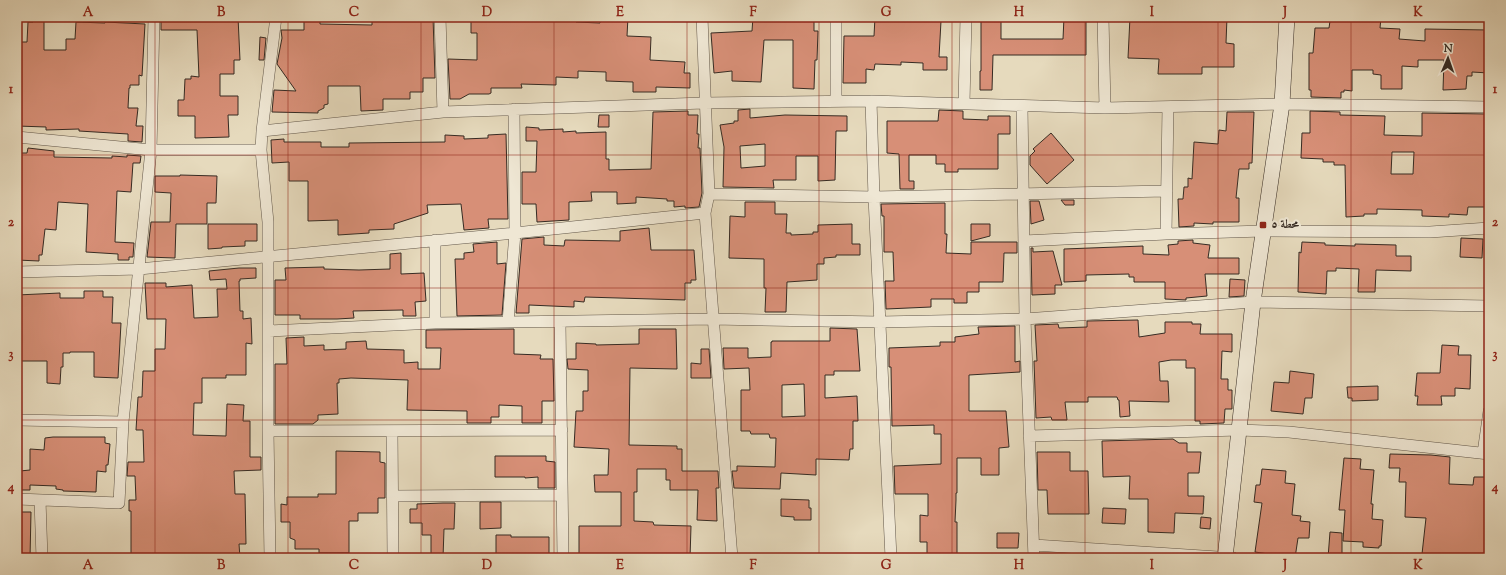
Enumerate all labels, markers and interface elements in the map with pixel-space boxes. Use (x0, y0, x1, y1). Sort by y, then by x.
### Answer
text: A (83, 4, 94, 22)
text: B (217, 4, 226, 22)
text: C (349, 4, 359, 22)
text: D (482, 4, 492, 22)
text: E (616, 4, 624, 22)
text: F (749, 4, 757, 22)
text: G (881, 4, 892, 22)
text: H (1014, 4, 1025, 22)
text: I (1150, 4, 1155, 22)
text: J (1282, 4, 1287, 22)
text: K (1413, 4, 1423, 22)
north arrow (1428, 38, 1468, 78)
text: N (1443, 41, 1453, 57)
text: 1 (9, 81, 14, 99)
text: 1 (1493, 81, 1498, 99)
text: 2 (8, 214, 15, 232)
text: 2 (1492, 214, 1499, 232)
place label: محطة ٥ (1271, 216, 1300, 234)
marker: محطة ٥ (1258, 220, 1268, 230)
text: 3 (8, 346, 14, 364)
text: 3 (1492, 346, 1498, 364)
text: 4 (7, 479, 15, 497)
text: 4 (1491, 479, 1499, 497)
text: A (83, 557, 94, 575)
text: B (217, 557, 226, 575)
text: C (349, 557, 359, 575)
text: D (482, 557, 492, 575)
text: E (616, 557, 624, 575)
text: F (749, 557, 757, 575)
text: G (881, 557, 892, 575)
text: H (1014, 557, 1025, 575)
text: I (1150, 557, 1155, 575)
text: J (1282, 557, 1287, 575)
text: K (1413, 557, 1423, 575)

